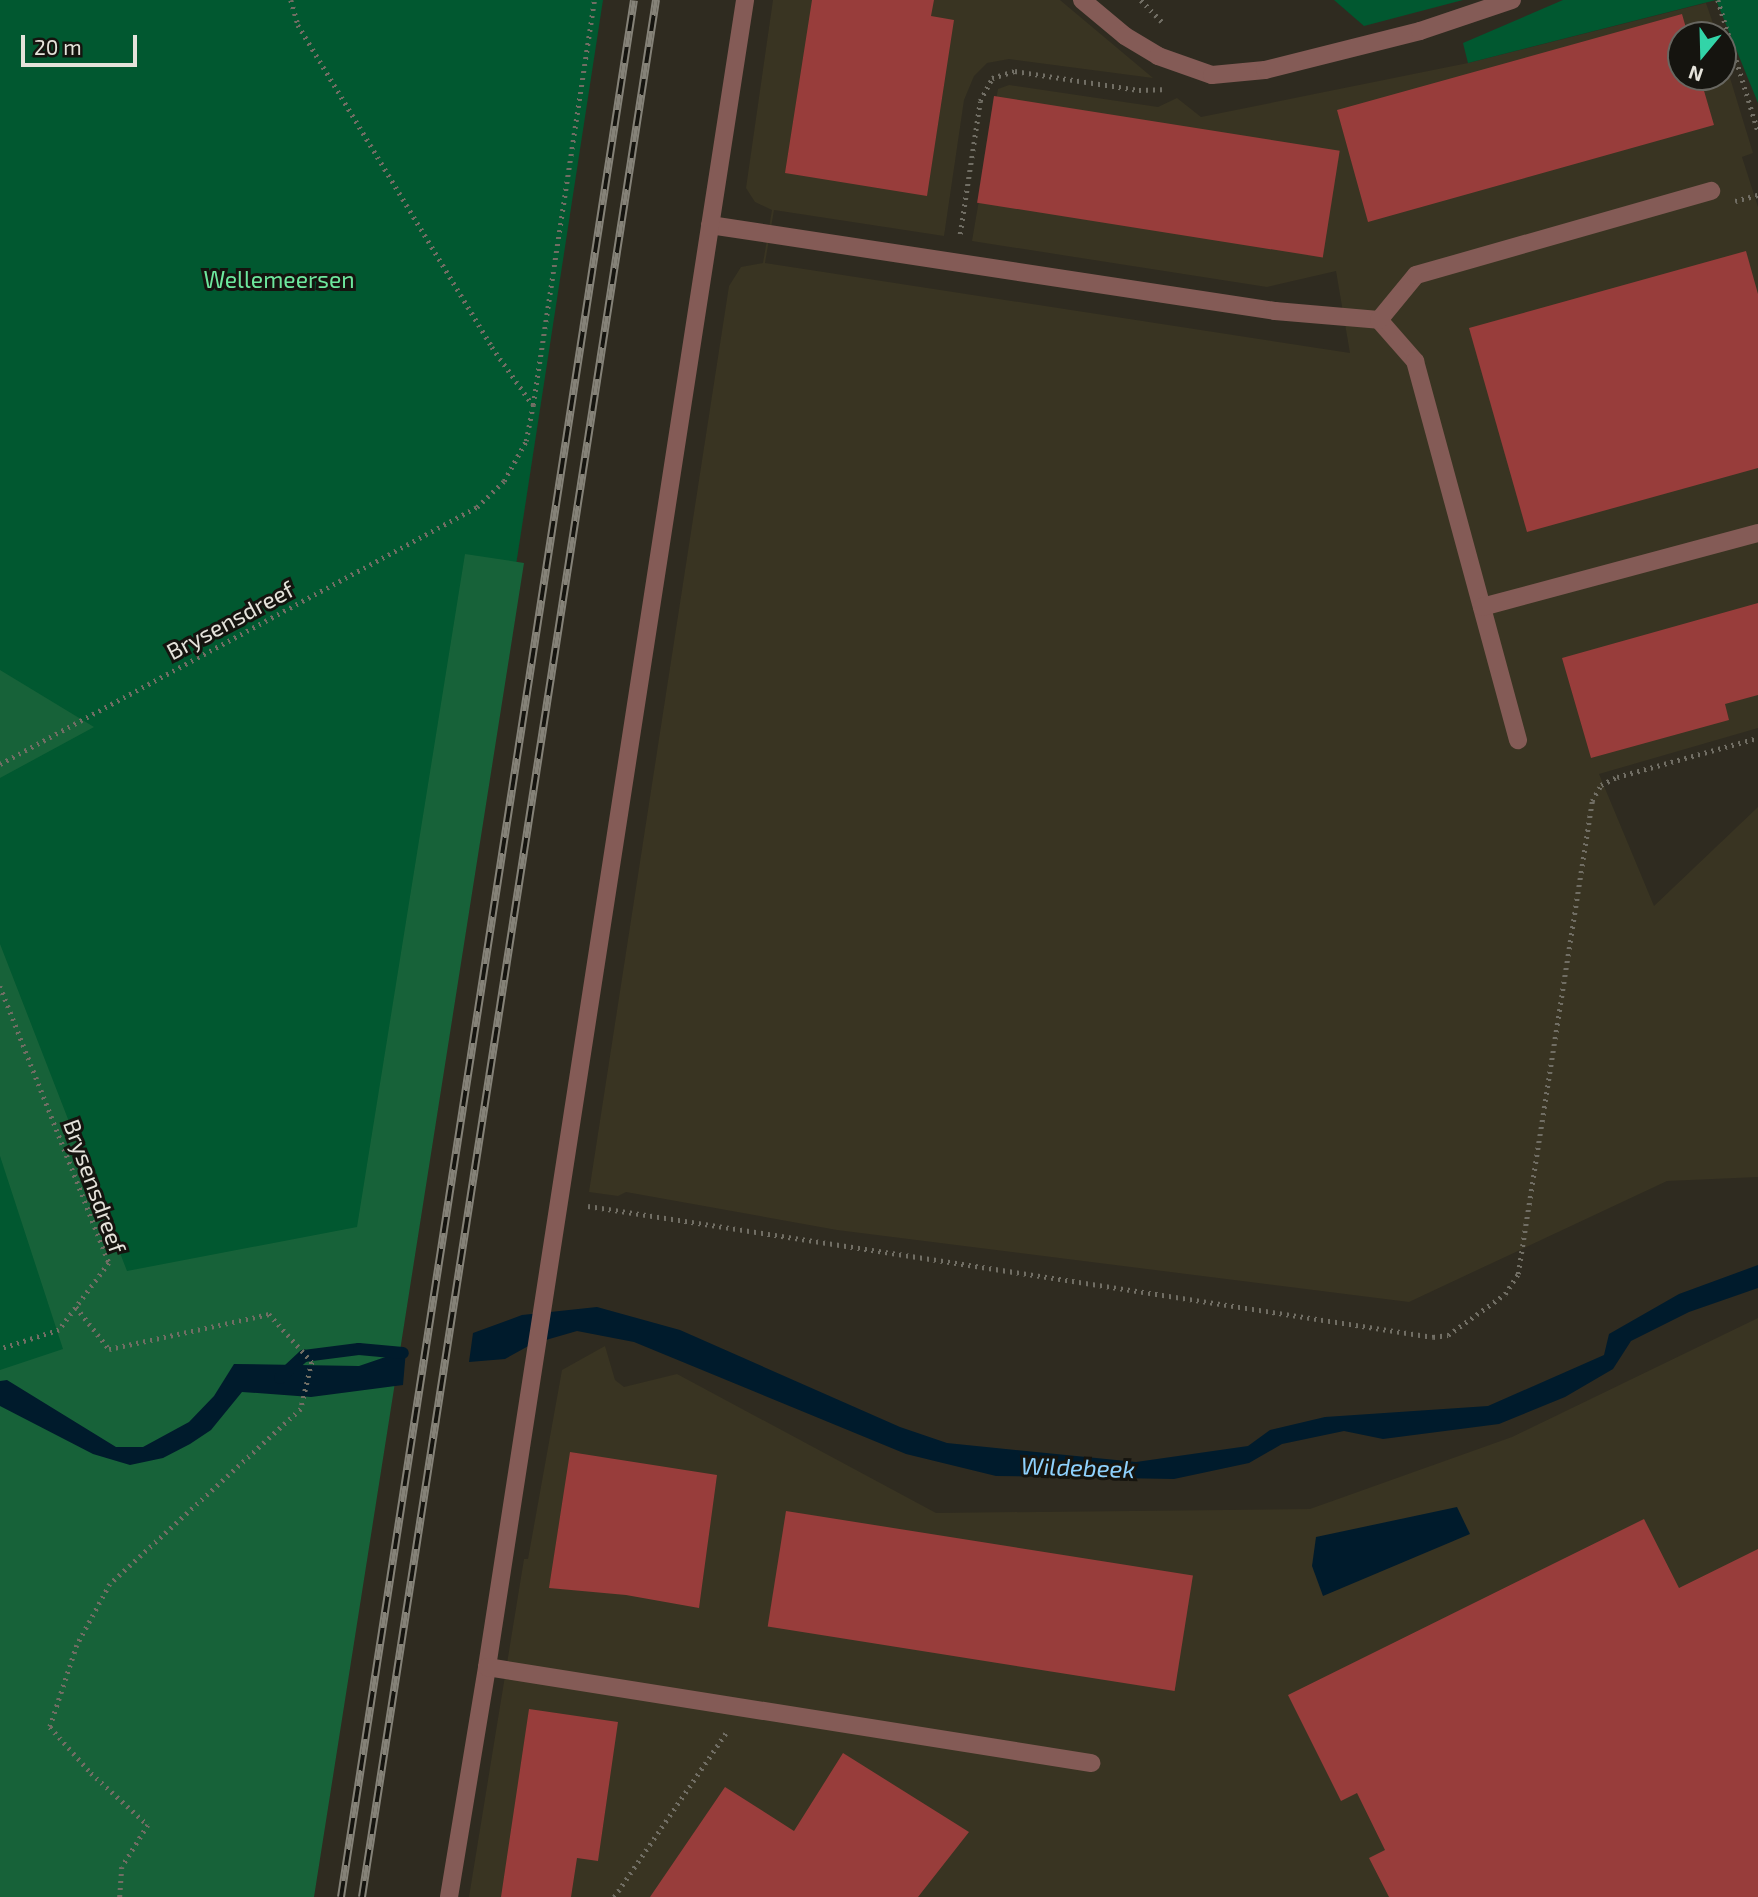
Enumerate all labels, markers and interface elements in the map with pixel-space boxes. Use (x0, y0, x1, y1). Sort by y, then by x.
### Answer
scale bar (24, 21, 140, 65)
north arrow (1667, 21, 1737, 91)
text: 20 m (34, 34, 82, 59)
text: N (1685, 61, 1706, 88)
park label: Wellemeersen (203, 265, 355, 293)
street label: Brysensdreef (162, 575, 298, 665)
street label: Brysensdreef (58, 1115, 132, 1257)
water label: Wildebeek (1020, 1451, 1136, 1483)

